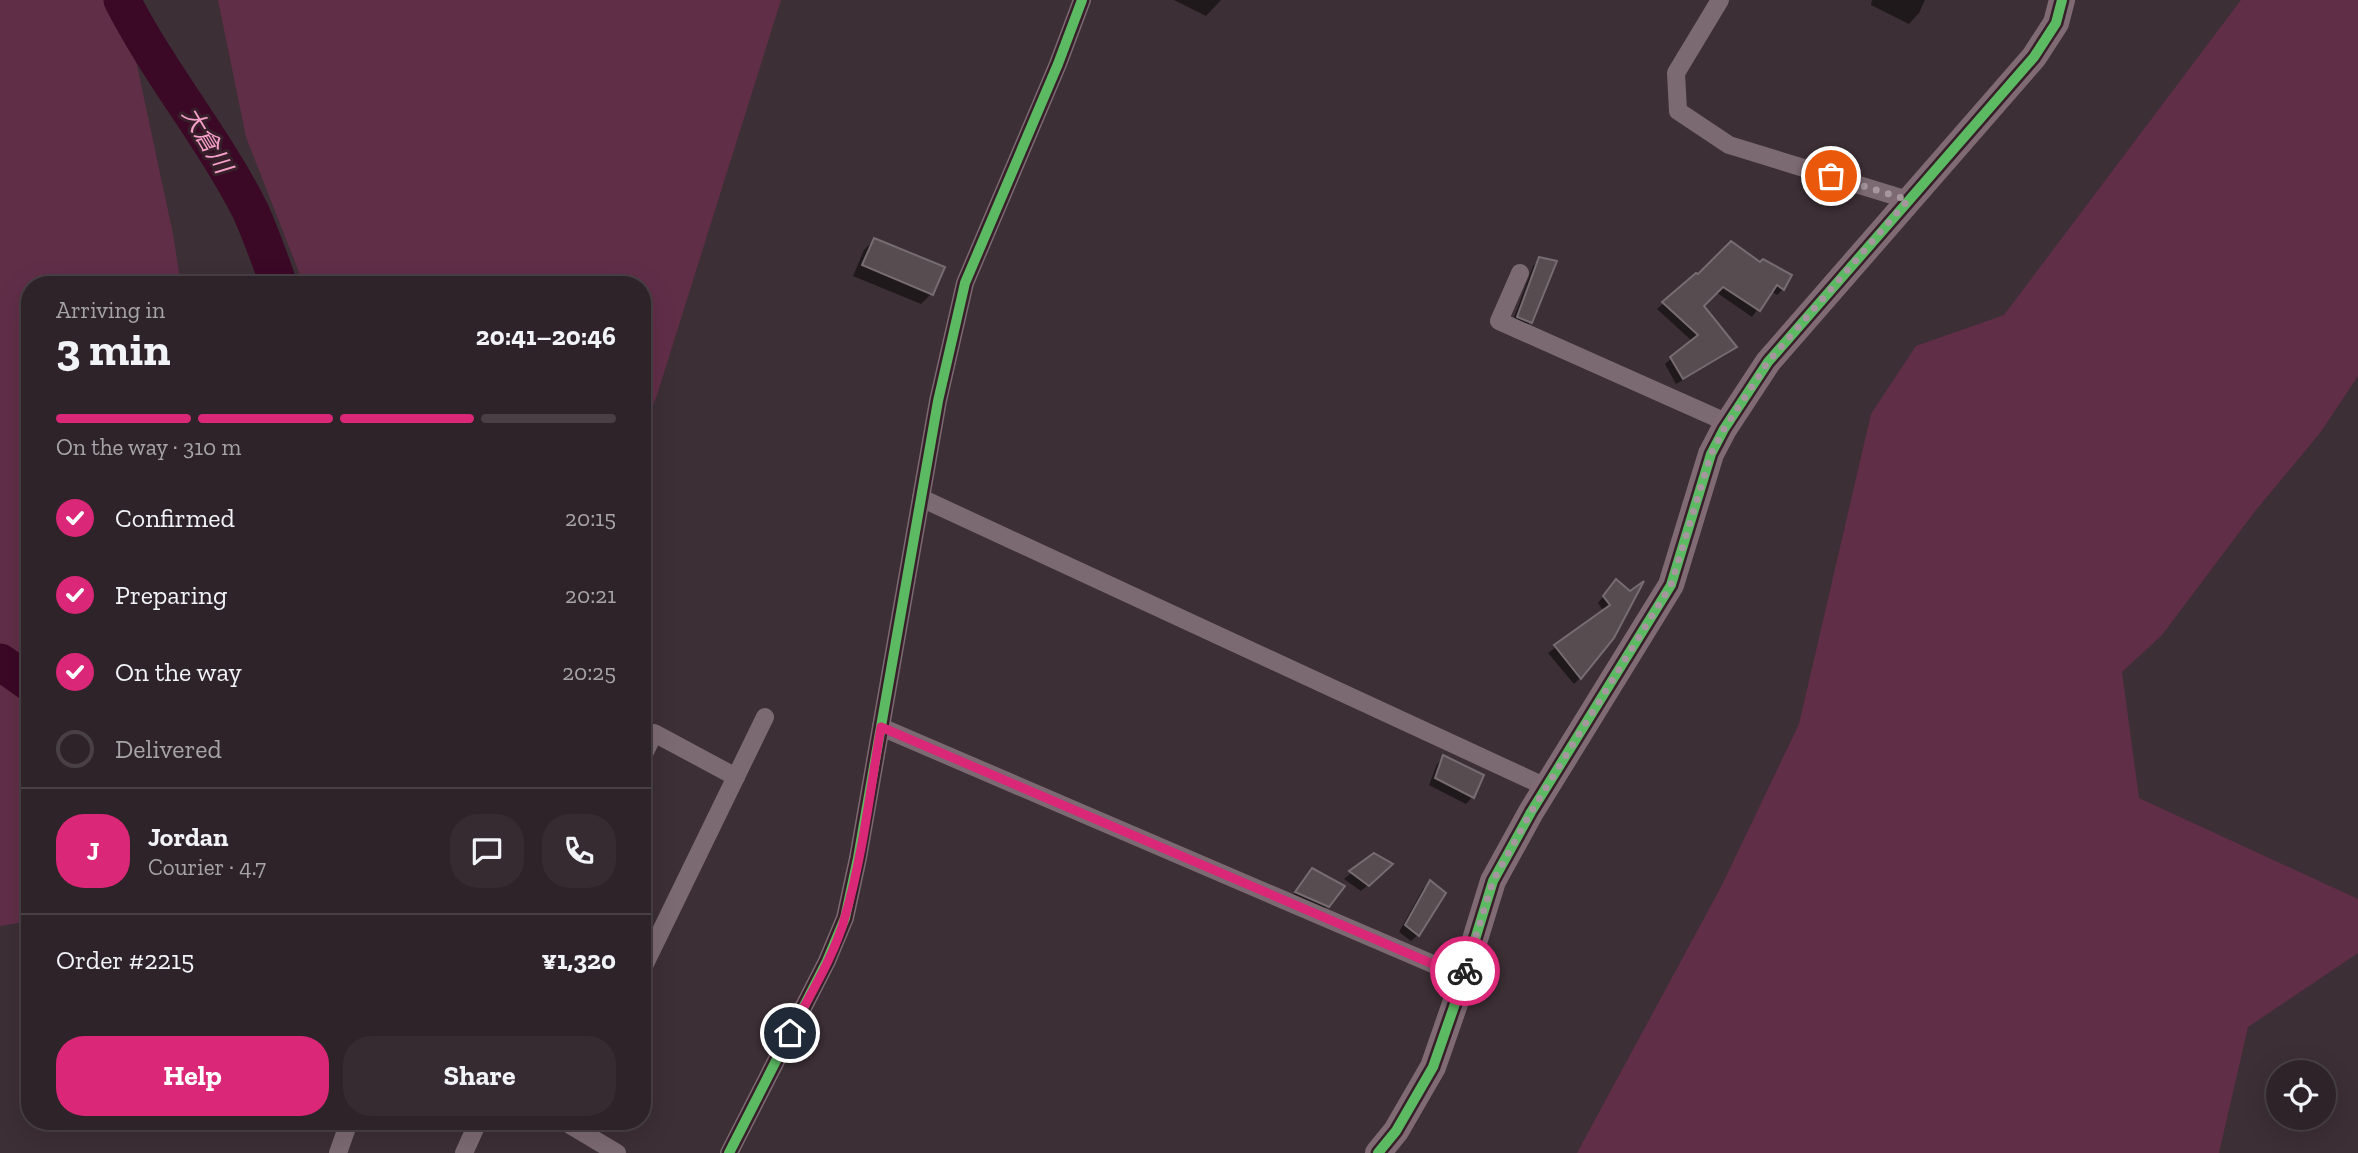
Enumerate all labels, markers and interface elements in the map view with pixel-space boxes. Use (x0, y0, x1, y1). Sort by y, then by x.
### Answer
water label: 大倉川 (176, 101, 240, 181)
pin (1801, 146, 1861, 206)
icon: bag (1812, 157, 1850, 195)
text: Arriving in (56, 296, 165, 324)
text: 20:41–20:46 (476, 320, 616, 352)
text: 3 min (56, 322, 170, 377)
text: On the way · 310 m (56, 433, 241, 461)
icon: check (56, 499, 94, 537)
text: Confirmed (115, 502, 235, 534)
text: 20:15 (565, 504, 616, 532)
icon: check (56, 576, 94, 614)
text: Preparing (115, 579, 227, 611)
text: 20:21 (565, 581, 616, 609)
icon: check (56, 653, 94, 691)
text: On the way (115, 656, 242, 688)
text: 20:25 (562, 658, 616, 686)
text: Delivered (115, 733, 222, 765)
button: chat (450, 814, 524, 888)
button: phone (542, 814, 616, 888)
text: Jordan (148, 821, 228, 853)
text: J (87, 835, 99, 867)
text: Courier · 4.7 (148, 853, 266, 881)
courier (1430, 936, 1500, 1006)
text: Order #2215 (56, 944, 194, 976)
text: ¥1,320 (541, 944, 616, 976)
icon: bike (1446, 952, 1484, 990)
pin (760, 1003, 820, 1063)
icon: home (771, 1014, 809, 1052)
button: Help (56, 1036, 329, 1116)
button: Share (343, 1036, 616, 1116)
map controls (2266, 1060, 2336, 1130)
button: locate (2266, 1060, 2336, 1130)

